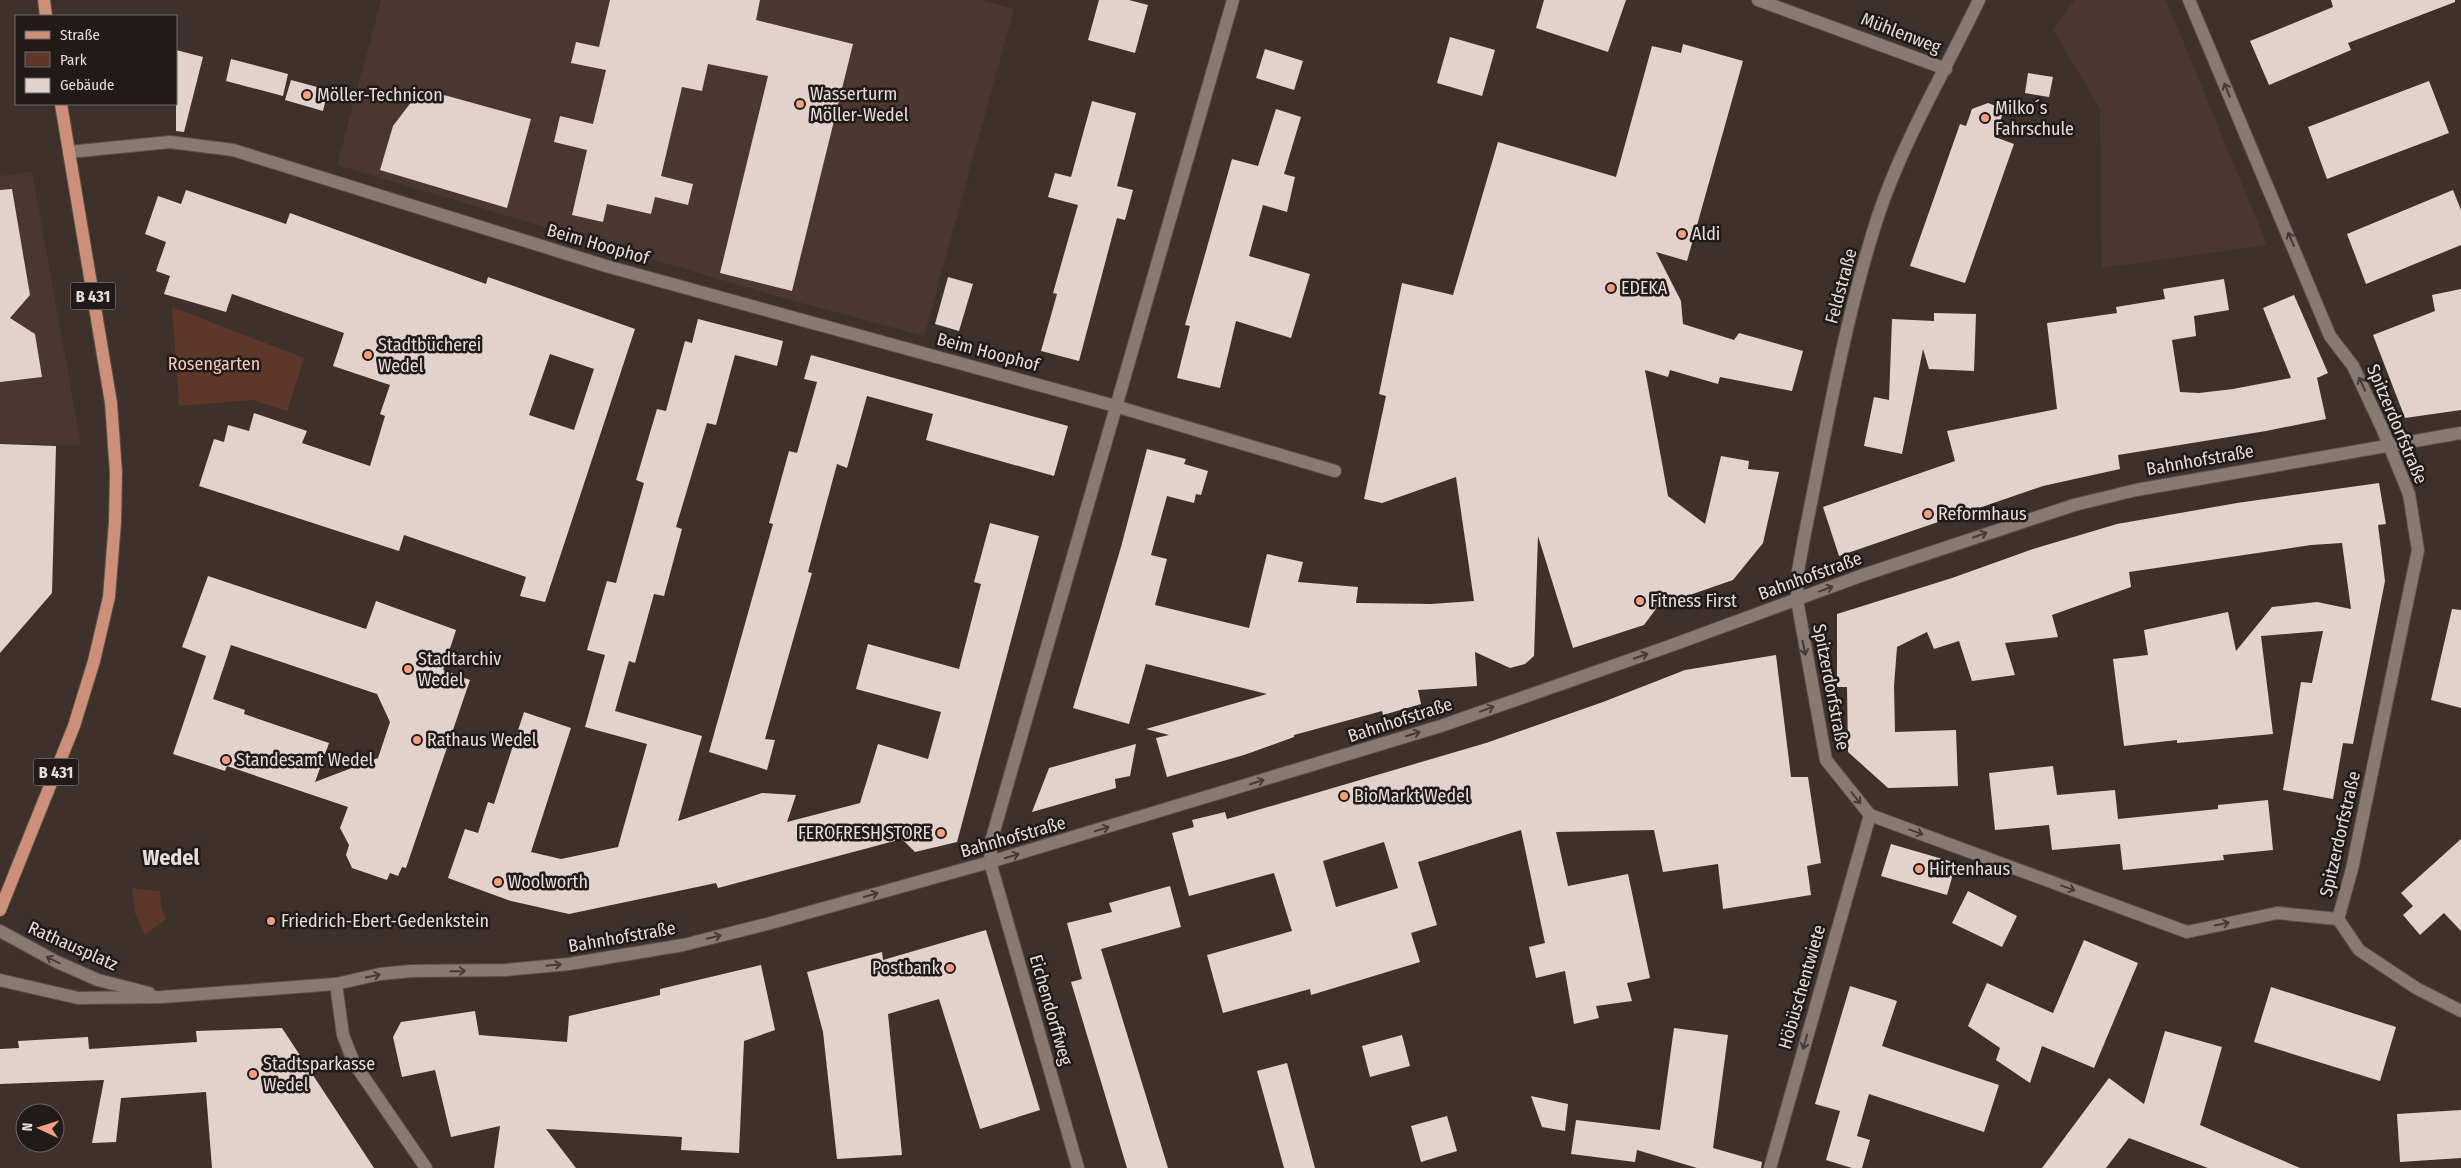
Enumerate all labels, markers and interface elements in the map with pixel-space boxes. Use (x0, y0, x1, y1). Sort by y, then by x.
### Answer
street label: Mühlenweg (1858, 8, 1945, 58)
legend (15, 15, 178, 105)
text: Straße (60, 26, 100, 44)
text: Park (60, 51, 87, 69)
text: Gebäude (60, 76, 115, 94)
one-way arrow (2222, 82, 2231, 97)
place label: Wasserturm Möller-Wedel (810, 83, 909, 126)
place label: Möller-Technicon (317, 84, 443, 106)
marker: Möller-Technicon (301, 89, 313, 101)
place label: Milko´s Fahrschule (1995, 97, 2074, 140)
marker: Wasserturm Möller-Wedel (794, 98, 806, 110)
marker: Milko´s Fahrschule (1979, 112, 1991, 124)
street label: Beim Hoophof (544, 219, 653, 269)
place label: Aldi (1692, 223, 1720, 245)
marker: Aldi (1676, 228, 1688, 240)
one-way arrow (2285, 232, 2295, 247)
street label: Feldstraße (1820, 246, 1862, 326)
place label: EDEKA (1621, 277, 1668, 299)
road number: B 431 (70, 282, 116, 310)
marker: EDEKA (1605, 282, 1617, 294)
street label: Beim Hoophof (934, 328, 1043, 377)
place label: Stadtbücherei Wedel (378, 334, 481, 377)
marker: Stadtbücherei Wedel (362, 349, 374, 361)
park label: Rosengarten (168, 353, 260, 375)
street label: Spitzerdorfstraße (2362, 361, 2432, 487)
one-way arrow (2356, 377, 2366, 392)
street label: Bahnhofstraße (2145, 440, 2256, 480)
place label: Reformhaus (1938, 503, 2027, 525)
marker: Reformhaus (1922, 508, 1934, 520)
one-way arrow (1971, 530, 1987, 539)
street label: Bahnhofstraße (1755, 547, 1865, 605)
one-way arrow (1818, 584, 1834, 593)
place label: Fitness First (1650, 590, 1737, 612)
marker: Fitness First (1634, 595, 1646, 607)
street label: Spitzerdorfstraße (1808, 622, 1854, 752)
one-way arrow (1800, 640, 1810, 656)
place label: Stadtarchiv Wedel (418, 648, 501, 691)
one-way arrow (1632, 651, 1648, 660)
marker: Stadtarchiv Wedel (402, 663, 414, 675)
street label: Bahnhofstraße (1345, 693, 1455, 747)
one-way arrow (1479, 704, 1494, 713)
place label: Rathaus Wedel (427, 729, 537, 751)
one-way arrow (1405, 729, 1421, 739)
marker: Rathaus Wedel (411, 734, 423, 746)
place label: Standesamt Wedel (236, 749, 374, 771)
marker: Standesamt Wedel (220, 754, 232, 766)
road number: B 431 (34, 759, 78, 786)
street label: Spitzerdorfstraße (2315, 769, 2365, 899)
one-way arrow (1249, 776, 1265, 786)
place label: BioMarkt Wedel (1354, 785, 1470, 807)
marker: BioMarkt Wedel (1338, 790, 1350, 802)
one-way arrow (1851, 791, 1862, 804)
street label: Bahnhofstraße (958, 811, 1068, 863)
place label: FEROFRESH STORE (798, 822, 931, 844)
one-way arrow (1094, 823, 1110, 833)
marker: FEROFRESH STORE (935, 827, 947, 839)
one-way arrow (1908, 828, 1923, 837)
district label: Wedel (142, 844, 201, 871)
one-way arrow (1003, 850, 1019, 860)
place label: Hirtenhaus (1929, 858, 2010, 880)
marker: Hirtenhaus (1913, 863, 1925, 875)
place label: Woolworth (508, 871, 588, 893)
marker: Woolworth (492, 876, 504, 888)
one-way arrow (2060, 884, 2076, 893)
one-way arrow (863, 890, 879, 900)
place label: Friedrich-Ebert-Gedenkstein (281, 910, 489, 932)
marker: Friedrich-Ebert-Gedenkstein (265, 915, 277, 927)
street label: Rathausplatz (25, 916, 121, 976)
street label: Bahnhofstraße (567, 917, 678, 957)
one-way arrow (2214, 919, 2230, 929)
street label: Höbüschentwiete (1774, 922, 1830, 1052)
one-way arrow (706, 932, 722, 941)
street label: Eichendorffweg (1025, 952, 1077, 1068)
one-way arrow (46, 955, 61, 964)
place label: Postbank (872, 957, 941, 979)
one-way arrow (546, 960, 562, 970)
marker: Postbank (944, 962, 956, 974)
one-way arrow (450, 966, 466, 976)
one-way arrow (365, 971, 381, 980)
one-way arrow (1799, 1034, 1809, 1050)
place label: Stadtsparkasse Wedel (263, 1053, 375, 1096)
marker: Stadtsparkasse Wedel (247, 1068, 259, 1080)
north arrow (15, 1103, 65, 1153)
text: N (19, 1122, 36, 1132)

